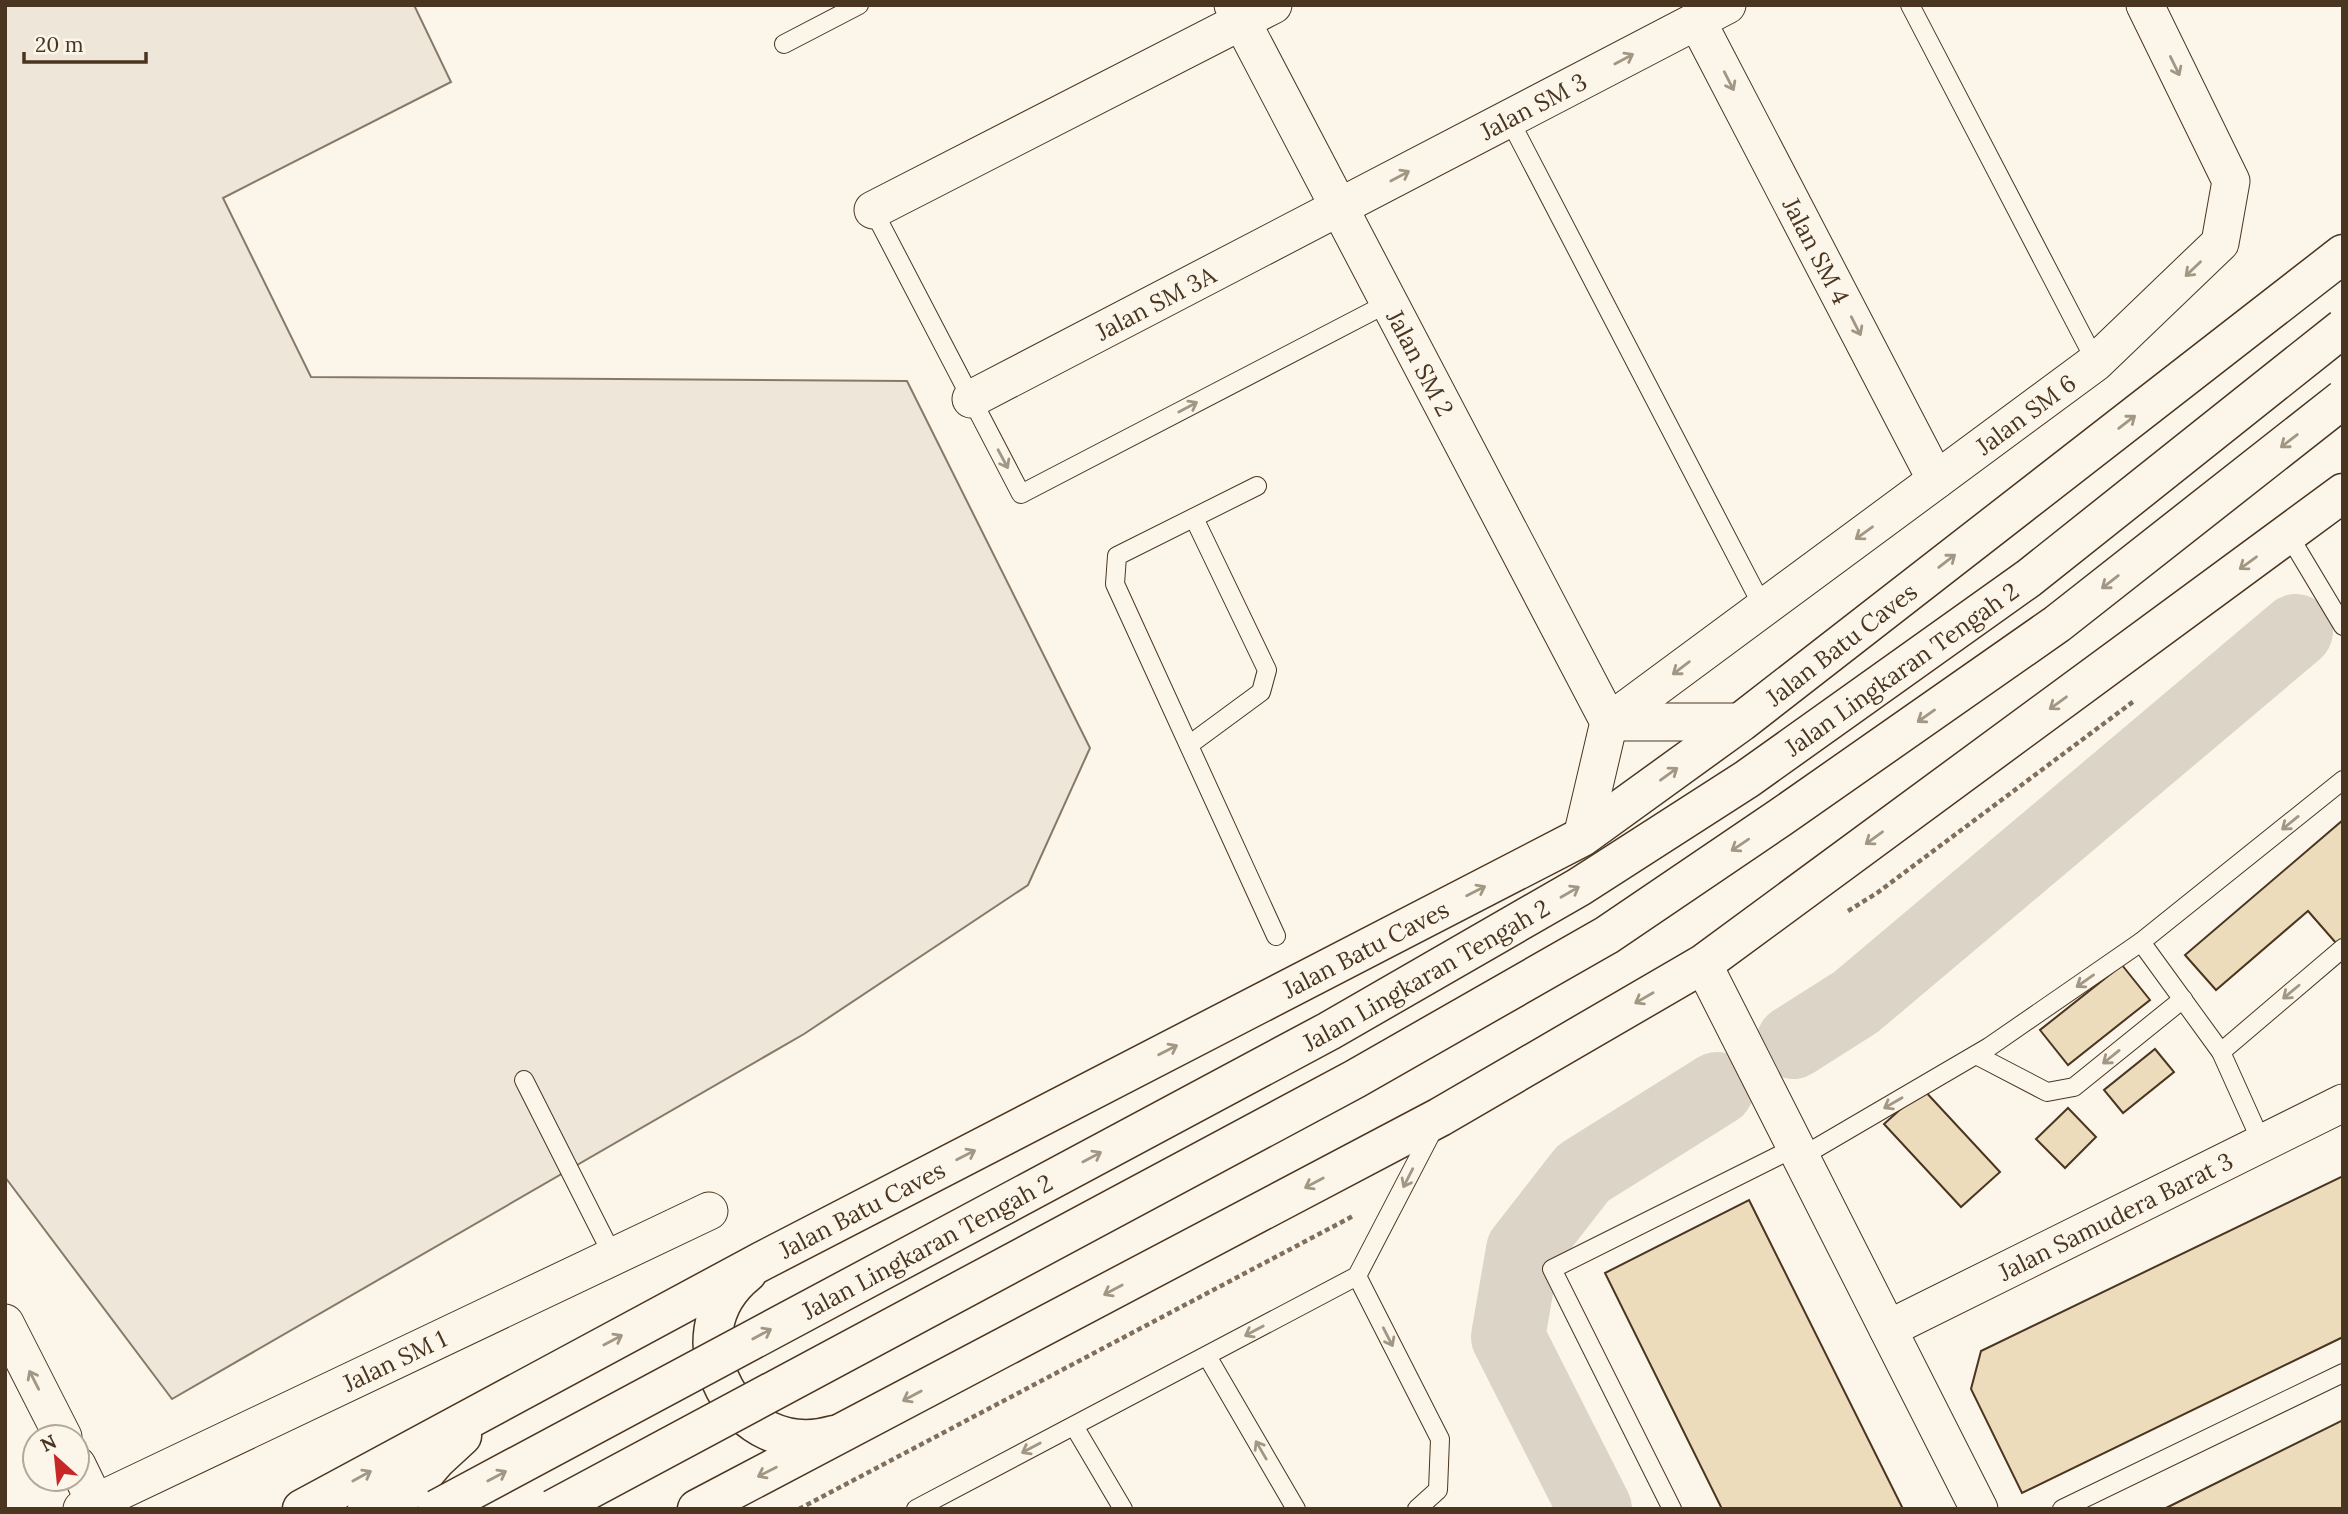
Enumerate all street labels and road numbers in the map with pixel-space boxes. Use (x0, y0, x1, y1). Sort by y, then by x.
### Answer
street label: Jalan SM 3 (1474, 65, 1592, 147)
street label: Jalan SM 4 (1776, 191, 1857, 309)
street label: Jalan SM 3A (1089, 258, 1222, 347)
street label: Jalan SM 2 (1380, 303, 1461, 421)
street label: Jalan SM 6 (1969, 367, 2082, 462)
street label: Jalan Lingkaran Tengah 2 (1778, 575, 2024, 763)
street label: Jalan Batu Caves (1759, 576, 1923, 713)
street label: Jalan Lingkaran Tengah 2 (1296, 892, 1555, 1058)
street label: Jalan Batu Caves (1276, 893, 1454, 1005)
street label: Jalan Samudera Barat 3 (1992, 1145, 2238, 1288)
street label: Jalan Batu Caves (773, 1154, 950, 1266)
street label: Jalan Lingkaran Tengah 2 (796, 1167, 1058, 1327)
street label: Jalan SM 1 (337, 1323, 452, 1399)

